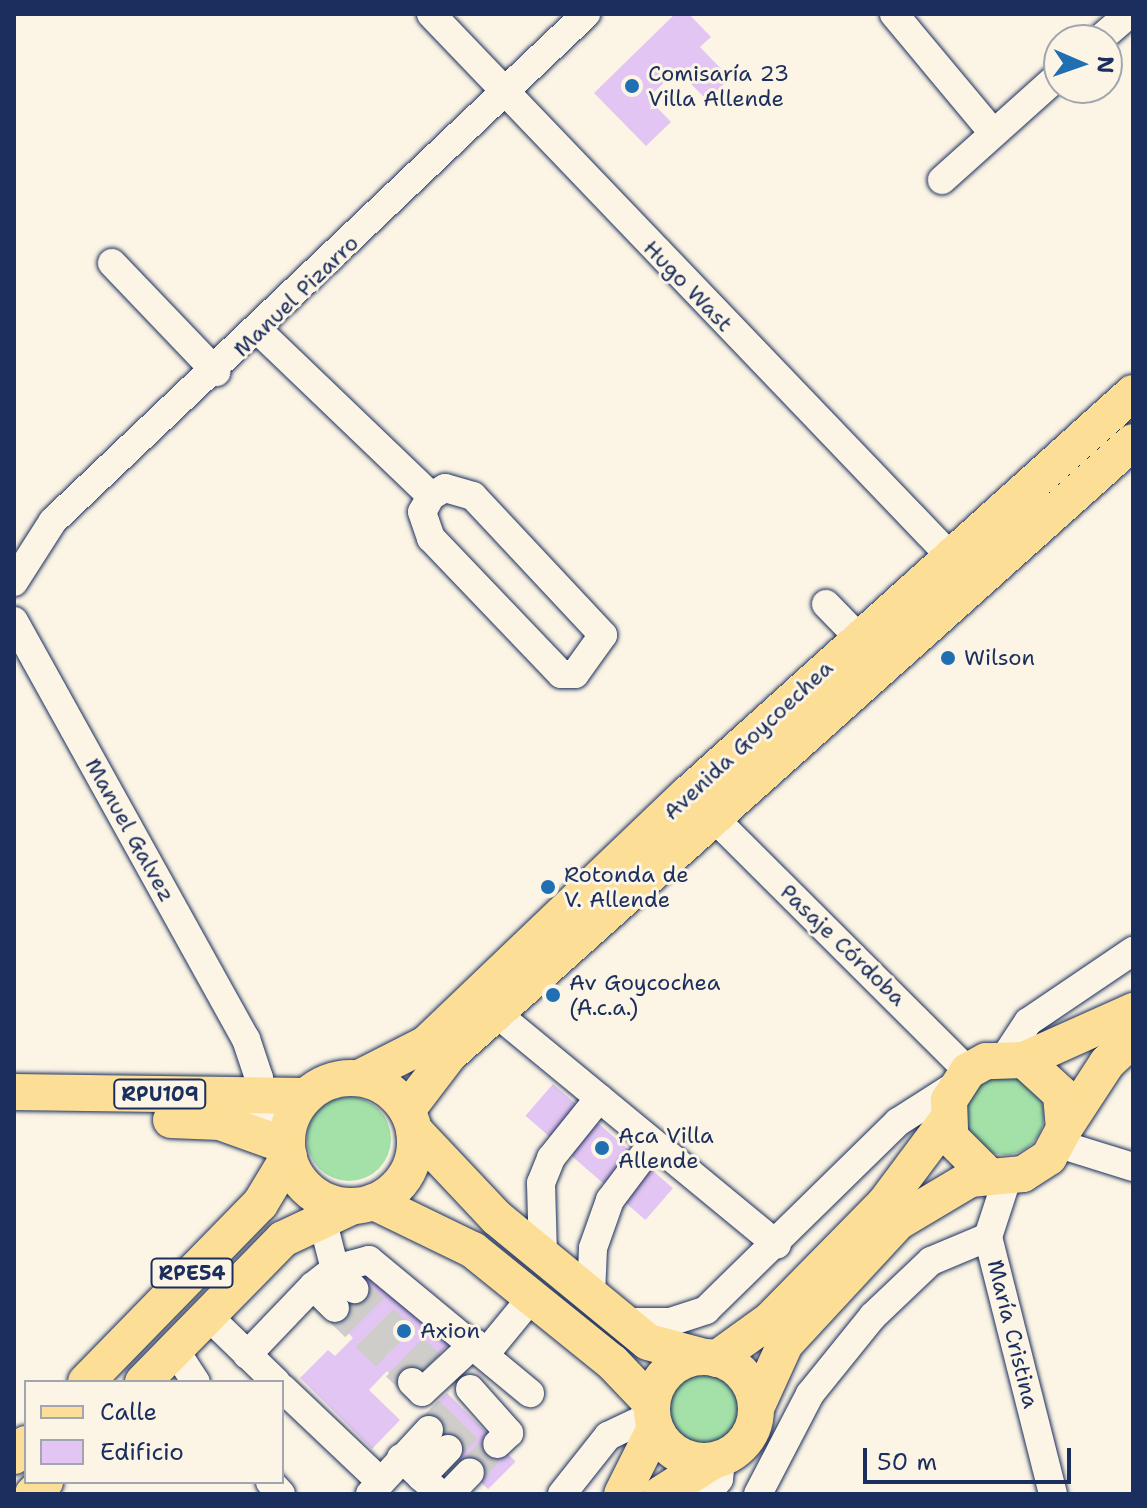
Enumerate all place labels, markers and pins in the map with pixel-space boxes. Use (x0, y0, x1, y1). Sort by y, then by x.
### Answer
place label: Comisaría 23 Villa Allende (648, 60, 789, 112)
marker: Comisaría 23 Villa Allende (623, 77, 641, 95)
place label: Wilson (964, 645, 1035, 671)
marker: Wilson (939, 649, 957, 667)
place label: Rotonda de V. Allende (564, 861, 689, 912)
marker: Rotonda de V. Allende (539, 878, 557, 896)
place label: Av Goycochea (A.c.a.) (569, 969, 720, 1020)
marker: Av Goycochea (A.c.a.) (544, 986, 562, 1004)
place label: Aca Villa Allende (618, 1122, 714, 1174)
marker: Aca Villa Allende (593, 1139, 611, 1157)
place label: Axion (420, 1318, 480, 1344)
marker: Axion (395, 1322, 413, 1340)

